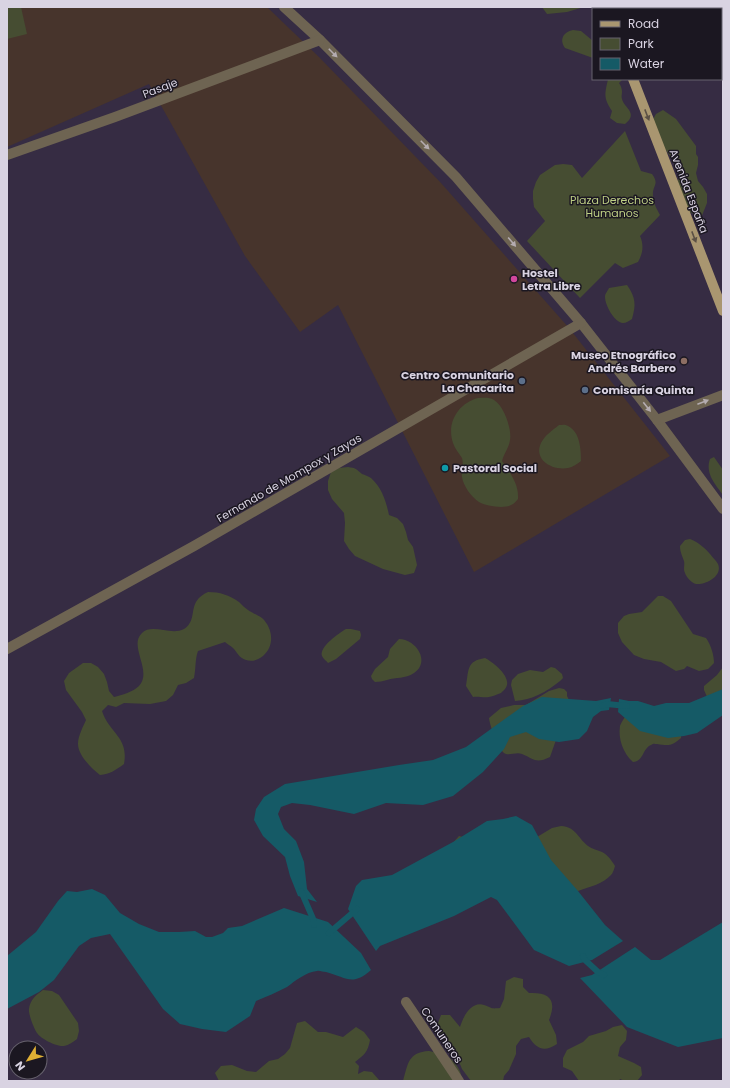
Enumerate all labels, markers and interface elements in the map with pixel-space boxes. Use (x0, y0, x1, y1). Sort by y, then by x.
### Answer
legend (592, 8, 722, 80)
text: Road (628, 15, 659, 32)
text: Park (628, 35, 655, 52)
one-way arrow (328, 48, 338, 58)
text: Water (628, 55, 665, 72)
street label: Pasaje (140, 74, 180, 102)
one-way arrow (644, 110, 650, 121)
one-way arrow (420, 140, 430, 150)
street label: Avenida España (666, 147, 712, 235)
park label: Plaza Derechos Humanos (570, 192, 654, 221)
one-way arrow (691, 231, 697, 242)
one-way arrow (507, 237, 516, 247)
place label: Hostel Letra Libre (522, 265, 581, 294)
marker: Hostel Letra Libre (509, 274, 519, 284)
place label: Museo Etnográfico Andrés Barbero (571, 347, 676, 376)
marker: Museo Etnográfico Andrés Barbero (679, 356, 689, 366)
place label: Centro Comunitario La Chacarita (401, 367, 514, 396)
marker: Centro Comunitario La Chacarita (517, 376, 527, 386)
place label: Comisaría Quinta (593, 382, 694, 398)
marker: Comisaría Quinta (580, 385, 590, 395)
one-way arrow (698, 399, 710, 405)
one-way arrow (643, 402, 652, 413)
street label: Fernando de Mompox y Zayas (214, 430, 365, 526)
place label: Pastoral Social (453, 460, 537, 476)
marker: Pastoral Social (440, 463, 450, 473)
street label: Comuneros (417, 1004, 467, 1066)
north arrow (8, 1040, 48, 1080)
text: N (11, 1058, 29, 1074)

